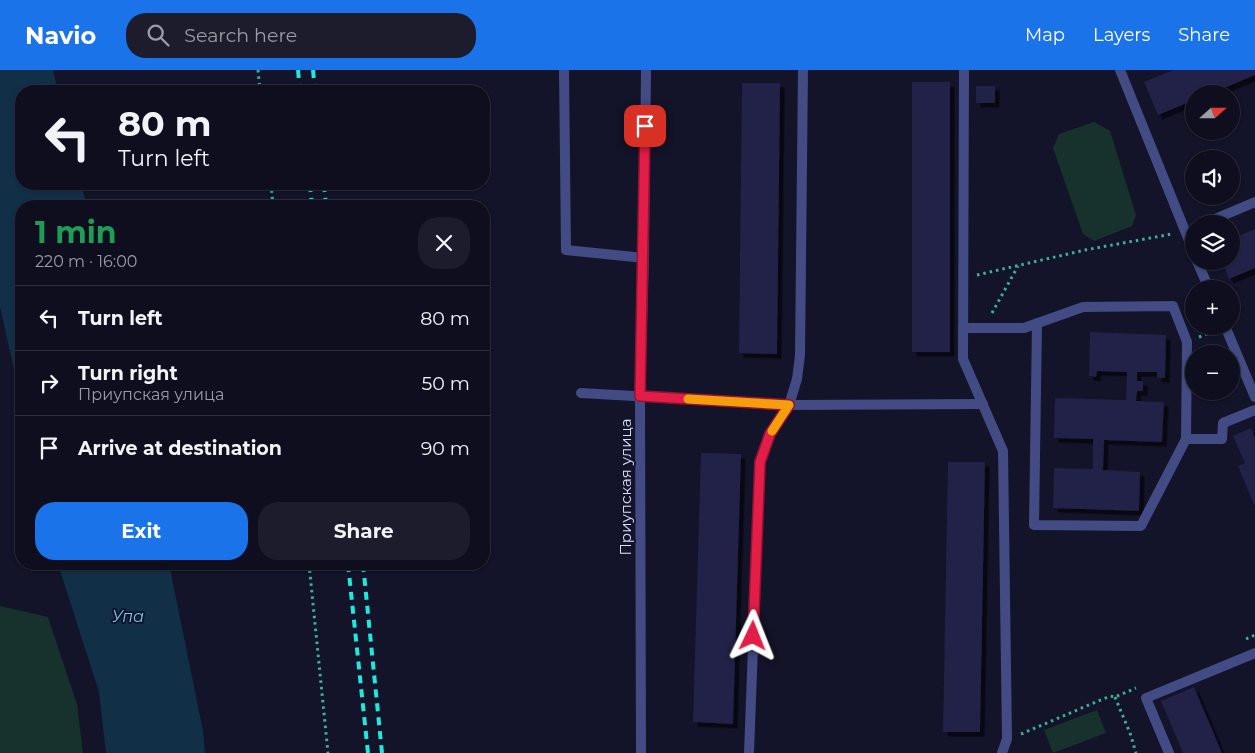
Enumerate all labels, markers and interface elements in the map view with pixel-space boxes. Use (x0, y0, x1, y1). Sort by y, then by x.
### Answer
search box (126, 13, 476, 58)
text: Navio (25, 21, 96, 50)
icon: search (144, 21, 172, 49)
text: Search here (184, 24, 297, 47)
text: Map (1025, 24, 1065, 46)
text: Layers (1093, 24, 1150, 46)
text: Share (1178, 24, 1230, 46)
north arrow (1185, 85, 1240, 140)
map controls (1185, 85, 1240, 400)
text: 80 m (118, 102, 212, 145)
icon: left (35, 105, 100, 170)
pin (624, 105, 666, 147)
icon: arrive (631, 112, 659, 140)
text: Turn left (118, 145, 210, 172)
button: sound (1185, 150, 1240, 205)
text: 1 min (35, 214, 116, 251)
button: layers (1185, 215, 1240, 270)
button: close (418, 217, 470, 269)
text: 220 m · 16:00 (35, 252, 137, 271)
button: + (1185, 280, 1240, 335)
icon: left (35, 304, 63, 332)
text: Turn left (78, 307, 163, 330)
text: 80 m (420, 307, 470, 330)
button: − (1185, 345, 1240, 400)
text: Turn right (78, 362, 178, 385)
icon: right (35, 369, 63, 397)
text: 50 m (422, 372, 470, 395)
text: Приупская улица (78, 385, 224, 404)
street label: Приупская улица (616, 418, 635, 556)
icon: arrive (35, 434, 63, 462)
text: Arrive at destination (78, 437, 282, 460)
text: 90 m (421, 437, 470, 460)
button: Exit (35, 502, 248, 560)
button: Share (258, 502, 470, 560)
water label: Упа (112, 607, 144, 626)
position arrow (726, 609, 778, 661)

